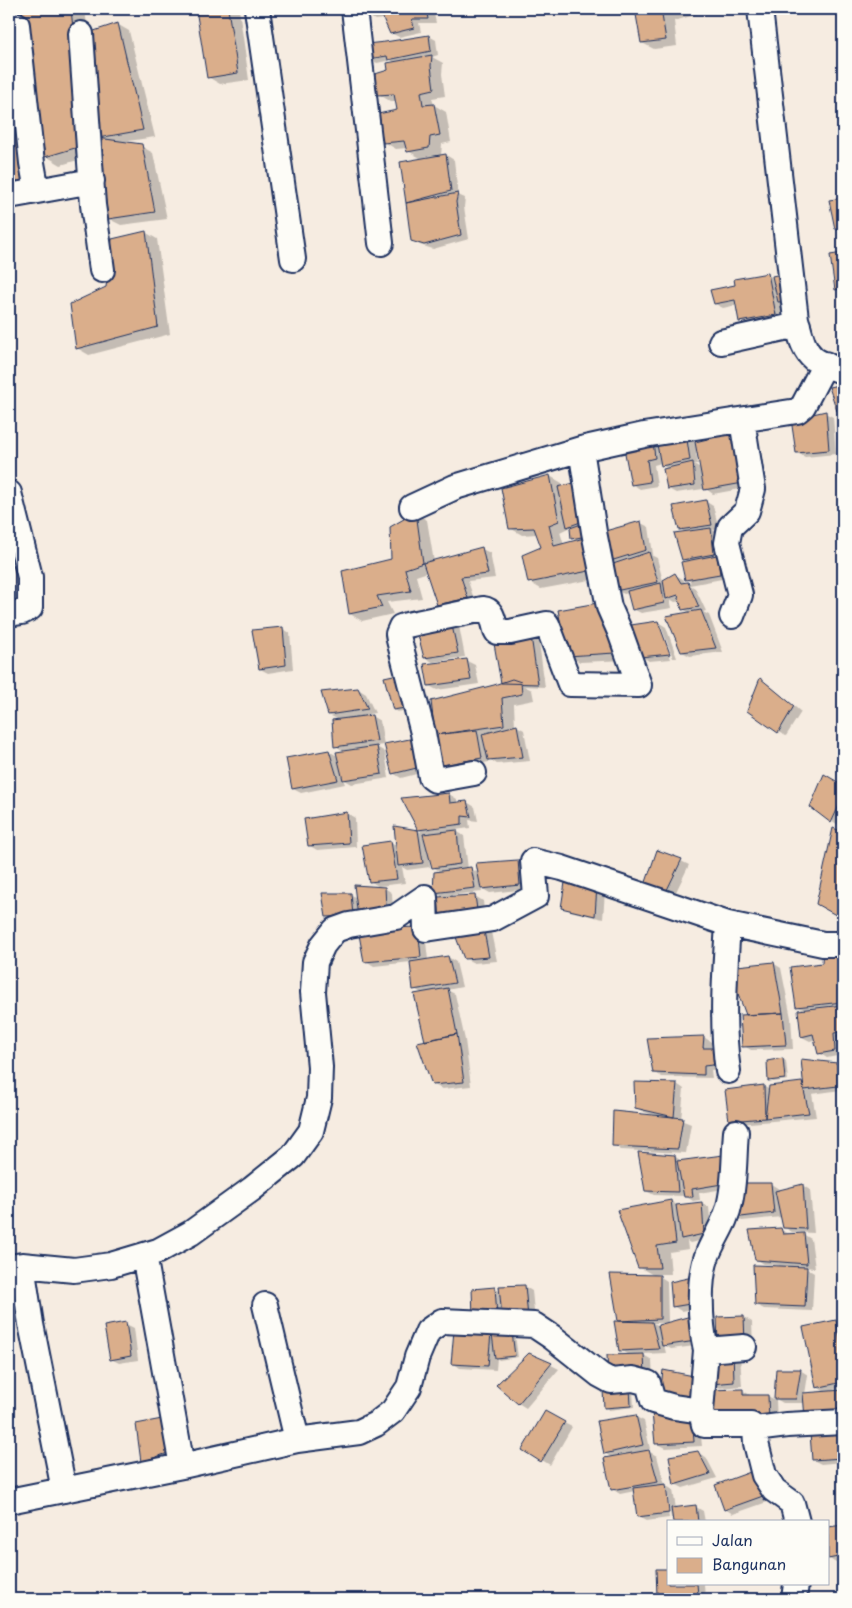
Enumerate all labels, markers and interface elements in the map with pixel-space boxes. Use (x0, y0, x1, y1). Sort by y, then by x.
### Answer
legend (667, 1520, 830, 1586)
text: Jalan (712, 1528, 753, 1551)
text: Bangunan (712, 1552, 786, 1575)

